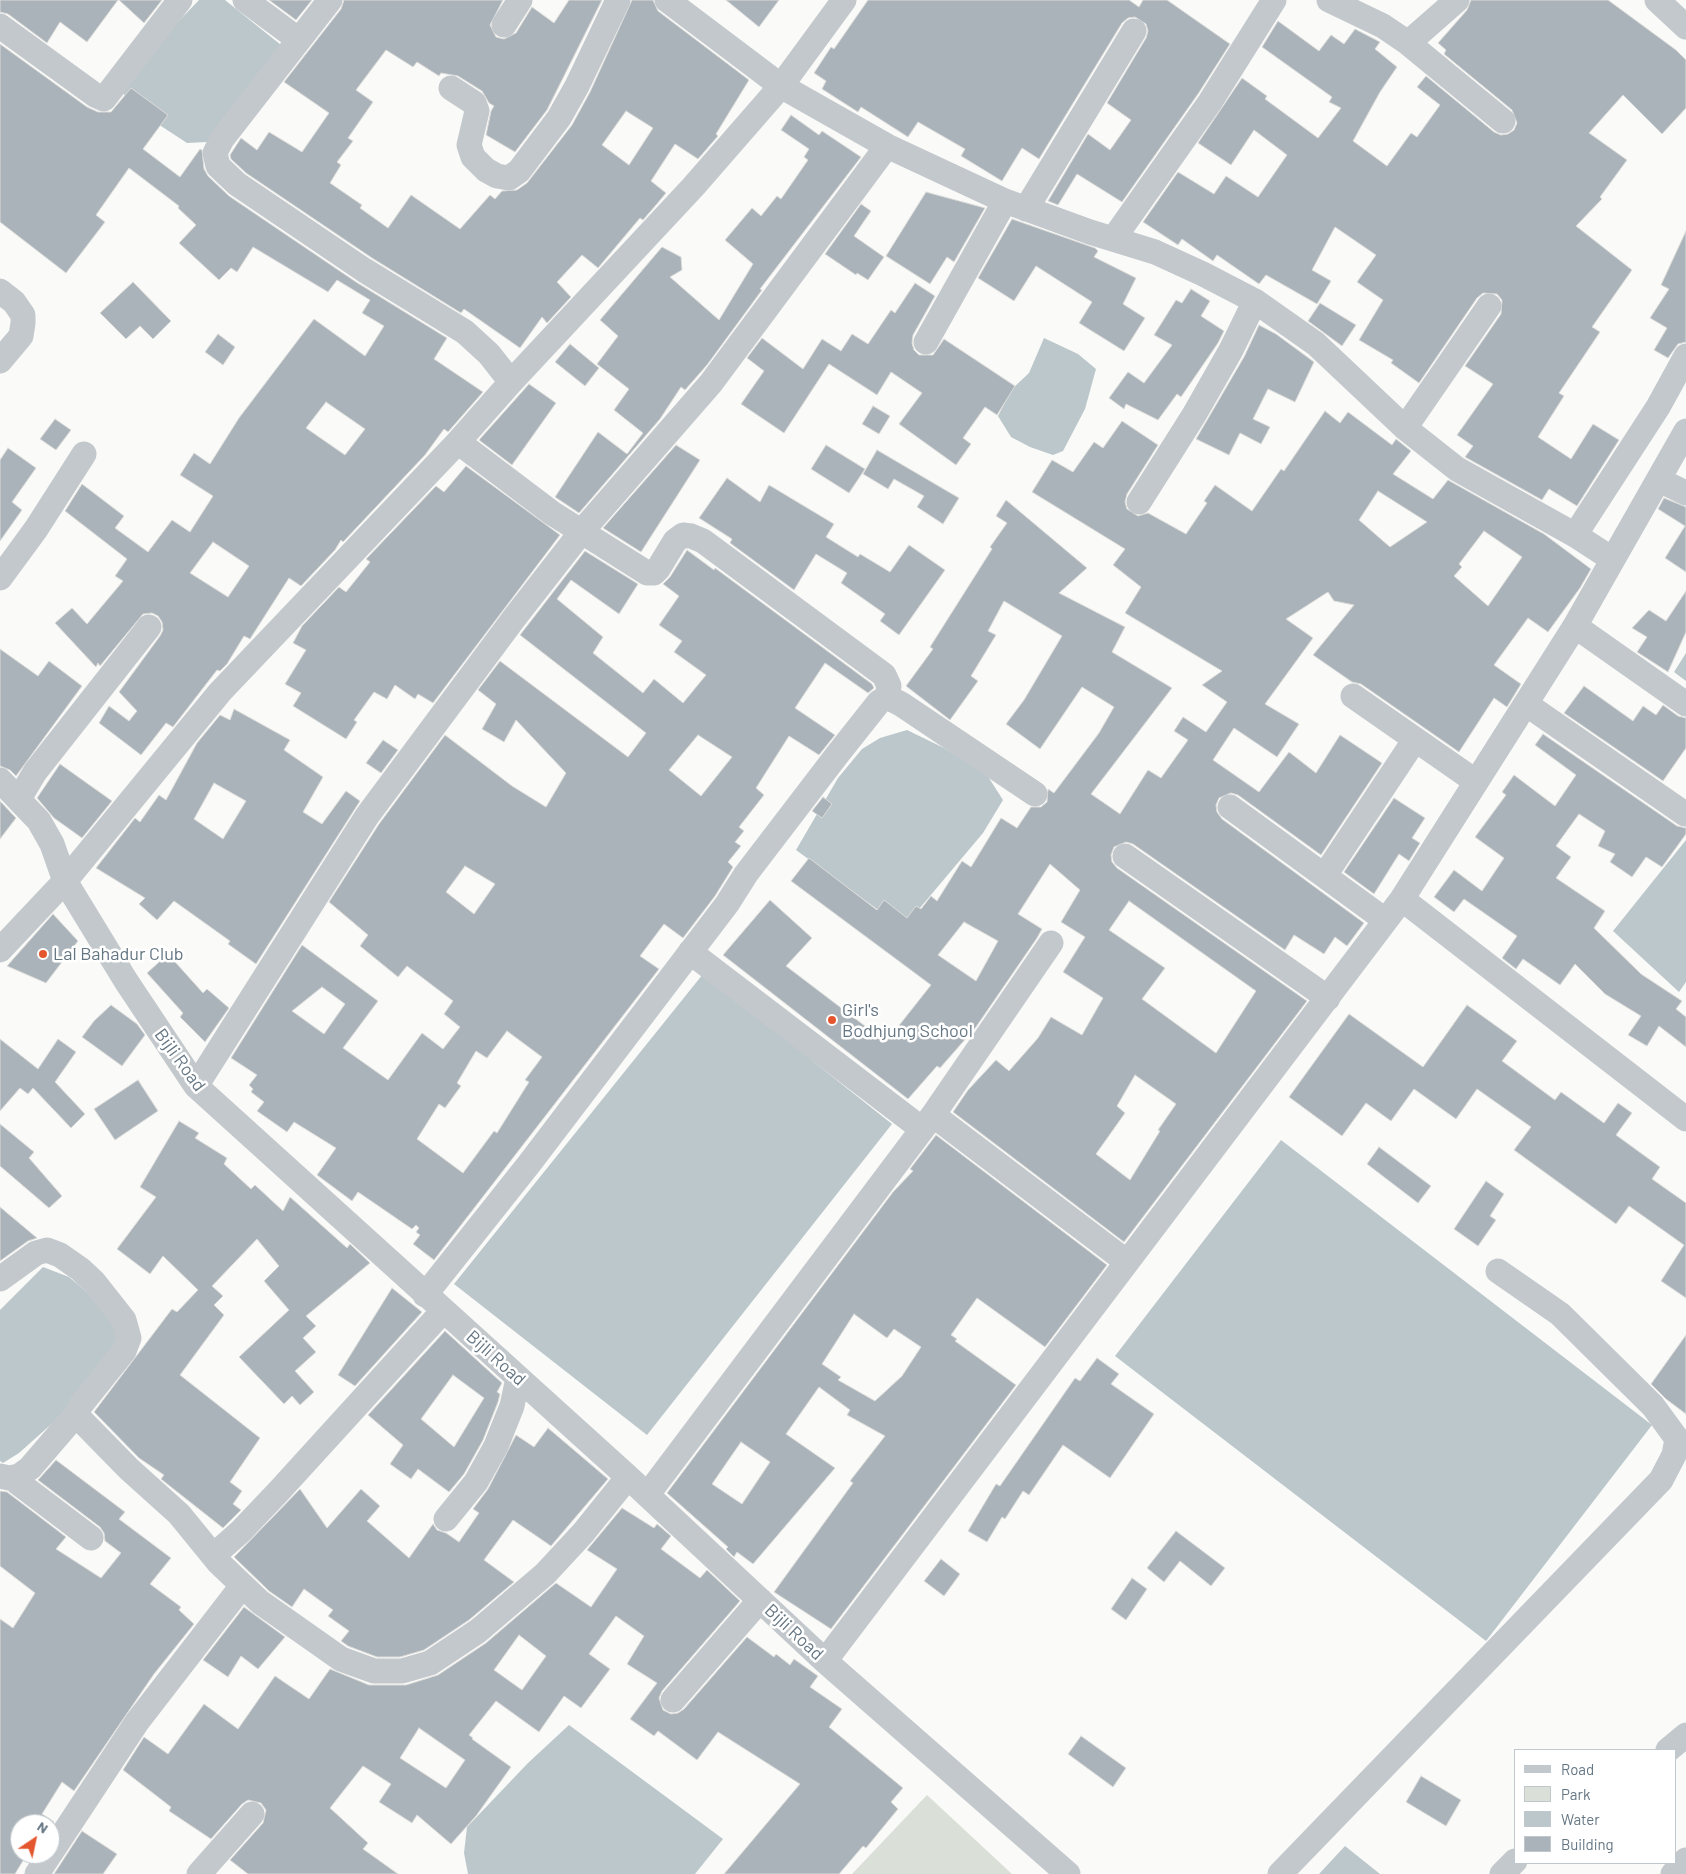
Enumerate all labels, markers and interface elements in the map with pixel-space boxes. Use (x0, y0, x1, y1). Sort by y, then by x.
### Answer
place label: Lal Bahadur Club (53, 943, 184, 965)
marker: Lal Bahadur Club (37, 948, 49, 960)
place label: Girl's Bodhjung School (842, 999, 973, 1042)
marker: Girl's Bodhjung School (826, 1014, 838, 1026)
street label: Bijli Road (150, 1024, 210, 1096)
street label: Bijli Road (462, 1326, 530, 1390)
street label: Bijli Road (760, 1599, 828, 1665)
legend (1514, 1749, 1676, 1864)
text: Road (1561, 1760, 1594, 1778)
text: Park (1561, 1785, 1590, 1803)
text: Water (1561, 1810, 1600, 1828)
north arrow (10, 1814, 60, 1864)
text: N (34, 1817, 52, 1837)
text: Building (1561, 1835, 1614, 1853)

